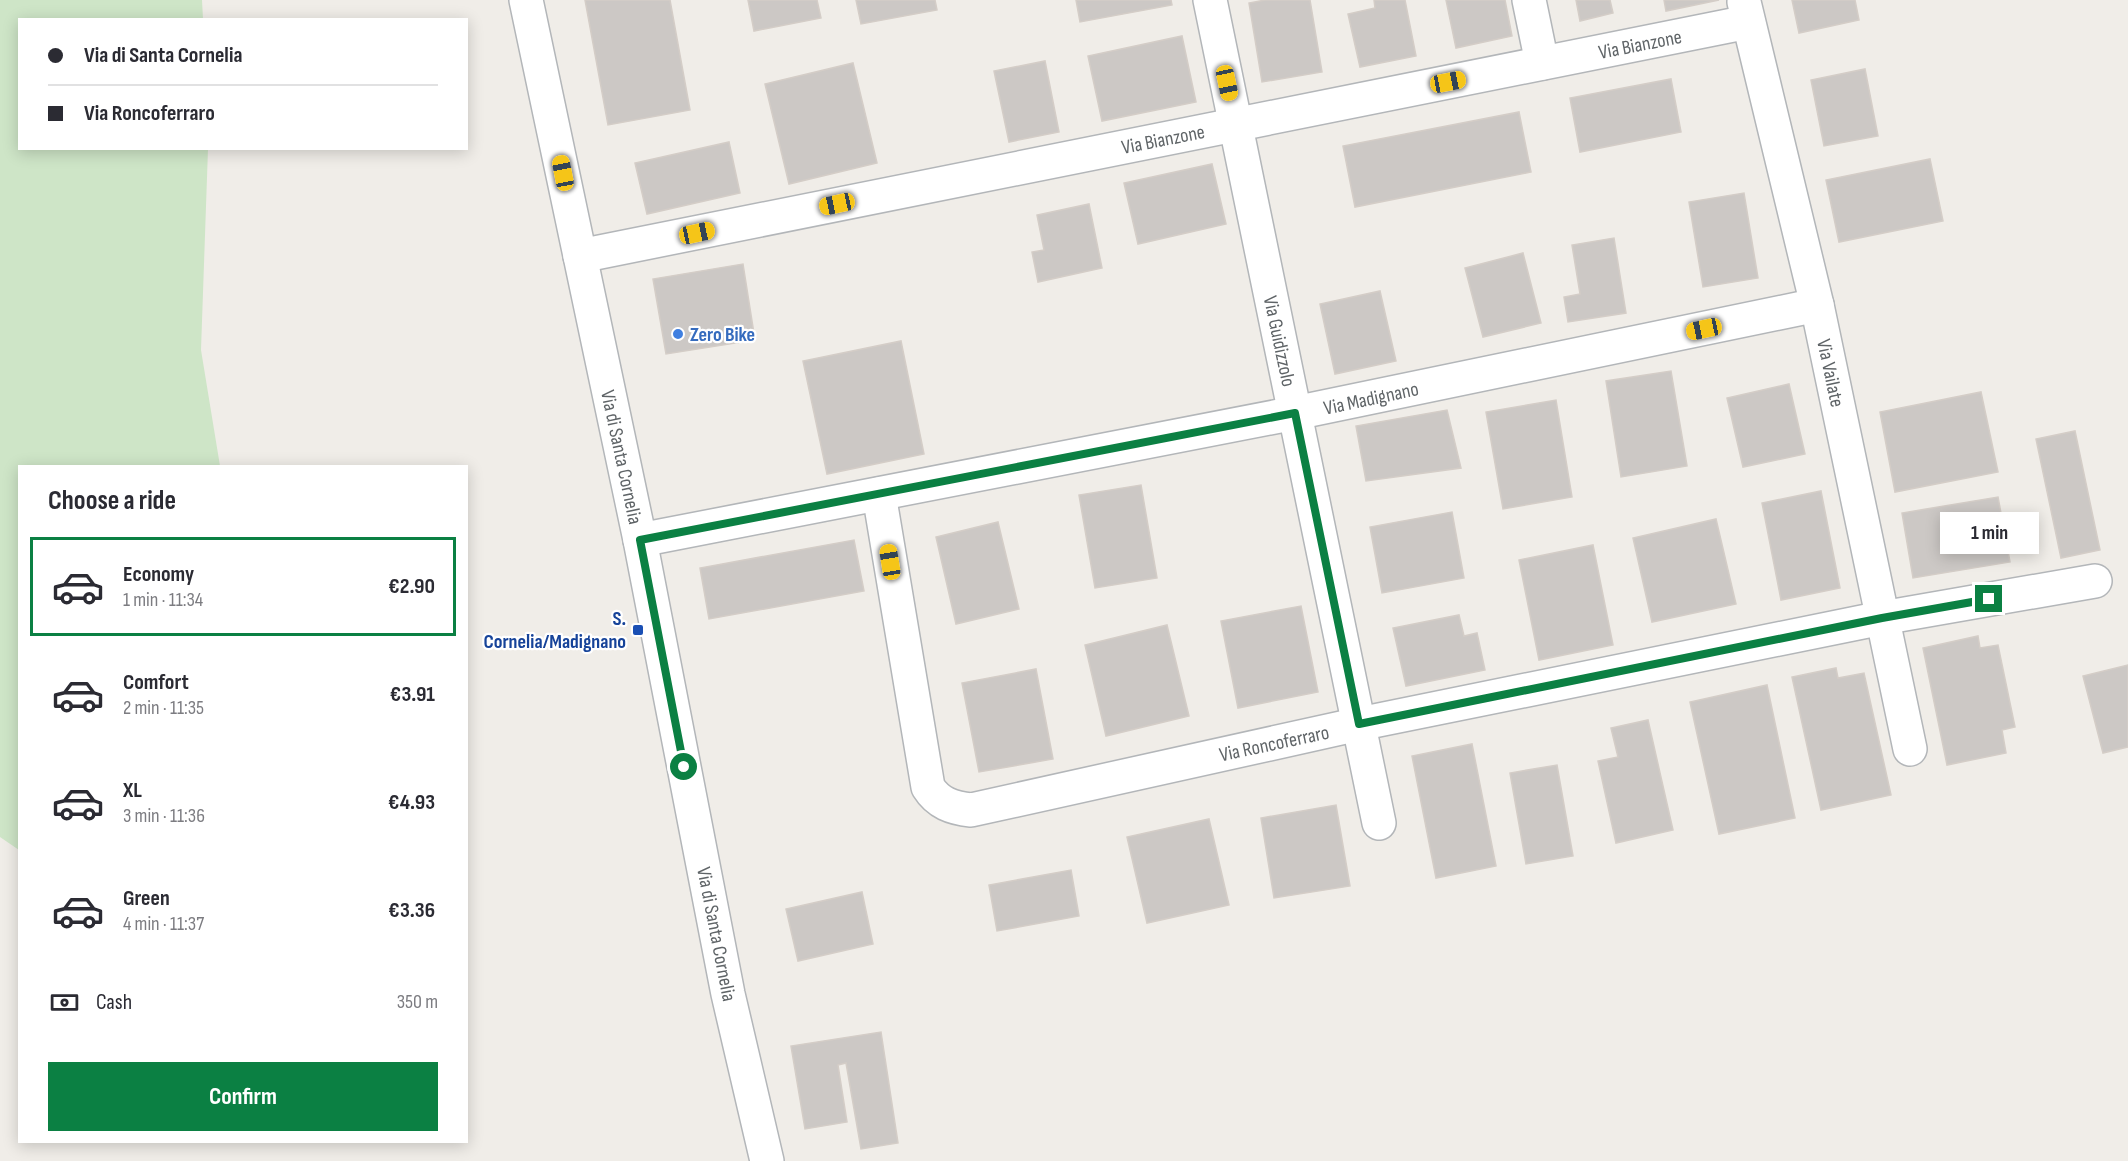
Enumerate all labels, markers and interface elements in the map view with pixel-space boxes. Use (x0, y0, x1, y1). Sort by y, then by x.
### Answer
street label: Via Bianzone (1597, 25, 1684, 65)
text: Via di Santa Cornelia (84, 42, 243, 69)
car (1214, 64, 1240, 102)
car (1429, 70, 1467, 94)
text: Via Roncoferraro (84, 100, 215, 127)
street label: Via Bianzone (1120, 120, 1207, 160)
car (551, 154, 575, 192)
car (818, 191, 856, 217)
car (678, 220, 716, 246)
street label: Via Guidizzolo (1258, 294, 1300, 389)
car (1685, 316, 1723, 342)
place label: Zero Bike (690, 323, 755, 347)
marker: Zero Bike (671, 327, 685, 341)
street label: Via Vailate (1811, 337, 1849, 409)
street label: Via Madignano (1322, 377, 1421, 421)
street label: Via di Santa Cornelia (595, 388, 647, 526)
text: Choose a ride (48, 485, 176, 517)
callout: 1 min (1940, 512, 2038, 554)
text: 1 min (1971, 521, 2008, 545)
car (878, 543, 902, 581)
icon: car (51, 560, 105, 614)
text: Economy (123, 561, 194, 588)
text: €2.90 (388, 573, 435, 600)
route end (1975, 585, 2002, 612)
text: 1 min · 11:34 (123, 588, 203, 612)
place label: S. Cornelia/Madignano (484, 607, 626, 654)
marker: S. Cornelia/Madignano (631, 623, 645, 637)
icon: car (51, 668, 105, 722)
text: Comfort (123, 669, 189, 696)
text: €3.91 (390, 681, 435, 708)
text: 2 min · 11:35 (123, 696, 204, 720)
street label: Via Roncoferraro (1217, 721, 1331, 767)
route start (670, 753, 697, 780)
icon: car (51, 776, 105, 830)
text: XL (123, 777, 142, 804)
text: €4.93 (388, 789, 435, 816)
text: 3 min · 11:36 (123, 804, 205, 828)
street label: Via di Santa Cornelia (691, 865, 741, 1003)
icon: car (51, 884, 105, 938)
text: Green (123, 885, 170, 912)
text: €3.36 (388, 897, 435, 924)
text: 4 min · 11:37 (123, 912, 204, 936)
icon: cash (48, 986, 81, 1019)
text: Cash (96, 989, 132, 1016)
text: 350 m (397, 990, 438, 1014)
button: Confirm (48, 1062, 438, 1131)

